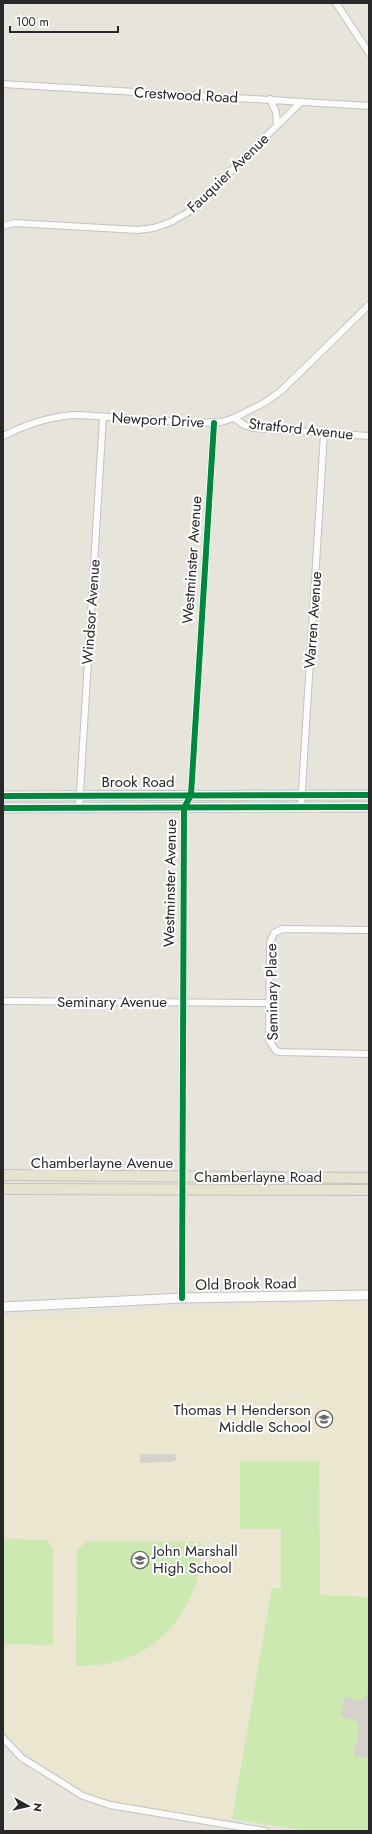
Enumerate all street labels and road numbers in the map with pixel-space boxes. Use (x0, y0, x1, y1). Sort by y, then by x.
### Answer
street label: Crestwood Road (133, 81, 239, 109)
street label: Fauquier Avenue (182, 128, 274, 218)
street label: Newport Drive (111, 407, 205, 433)
street label: Stratford Avenue (248, 413, 355, 445)
street label: Westminster Avenue (177, 495, 207, 625)
street label: Windsor Avenue (76, 558, 106, 666)
street label: Warren Avenue (299, 570, 327, 669)
street label: Brook Road (101, 771, 175, 793)
street label: Westminster Avenue (158, 818, 182, 947)
street label: Seminary Place (260, 943, 284, 1041)
street label: Seminary Avenue (57, 991, 167, 1013)
street label: Chamberlayne Avenue (31, 1152, 174, 1174)
street label: Chamberlayne Road (194, 1166, 322, 1188)
street label: Old Brook Road (195, 1272, 297, 1296)

